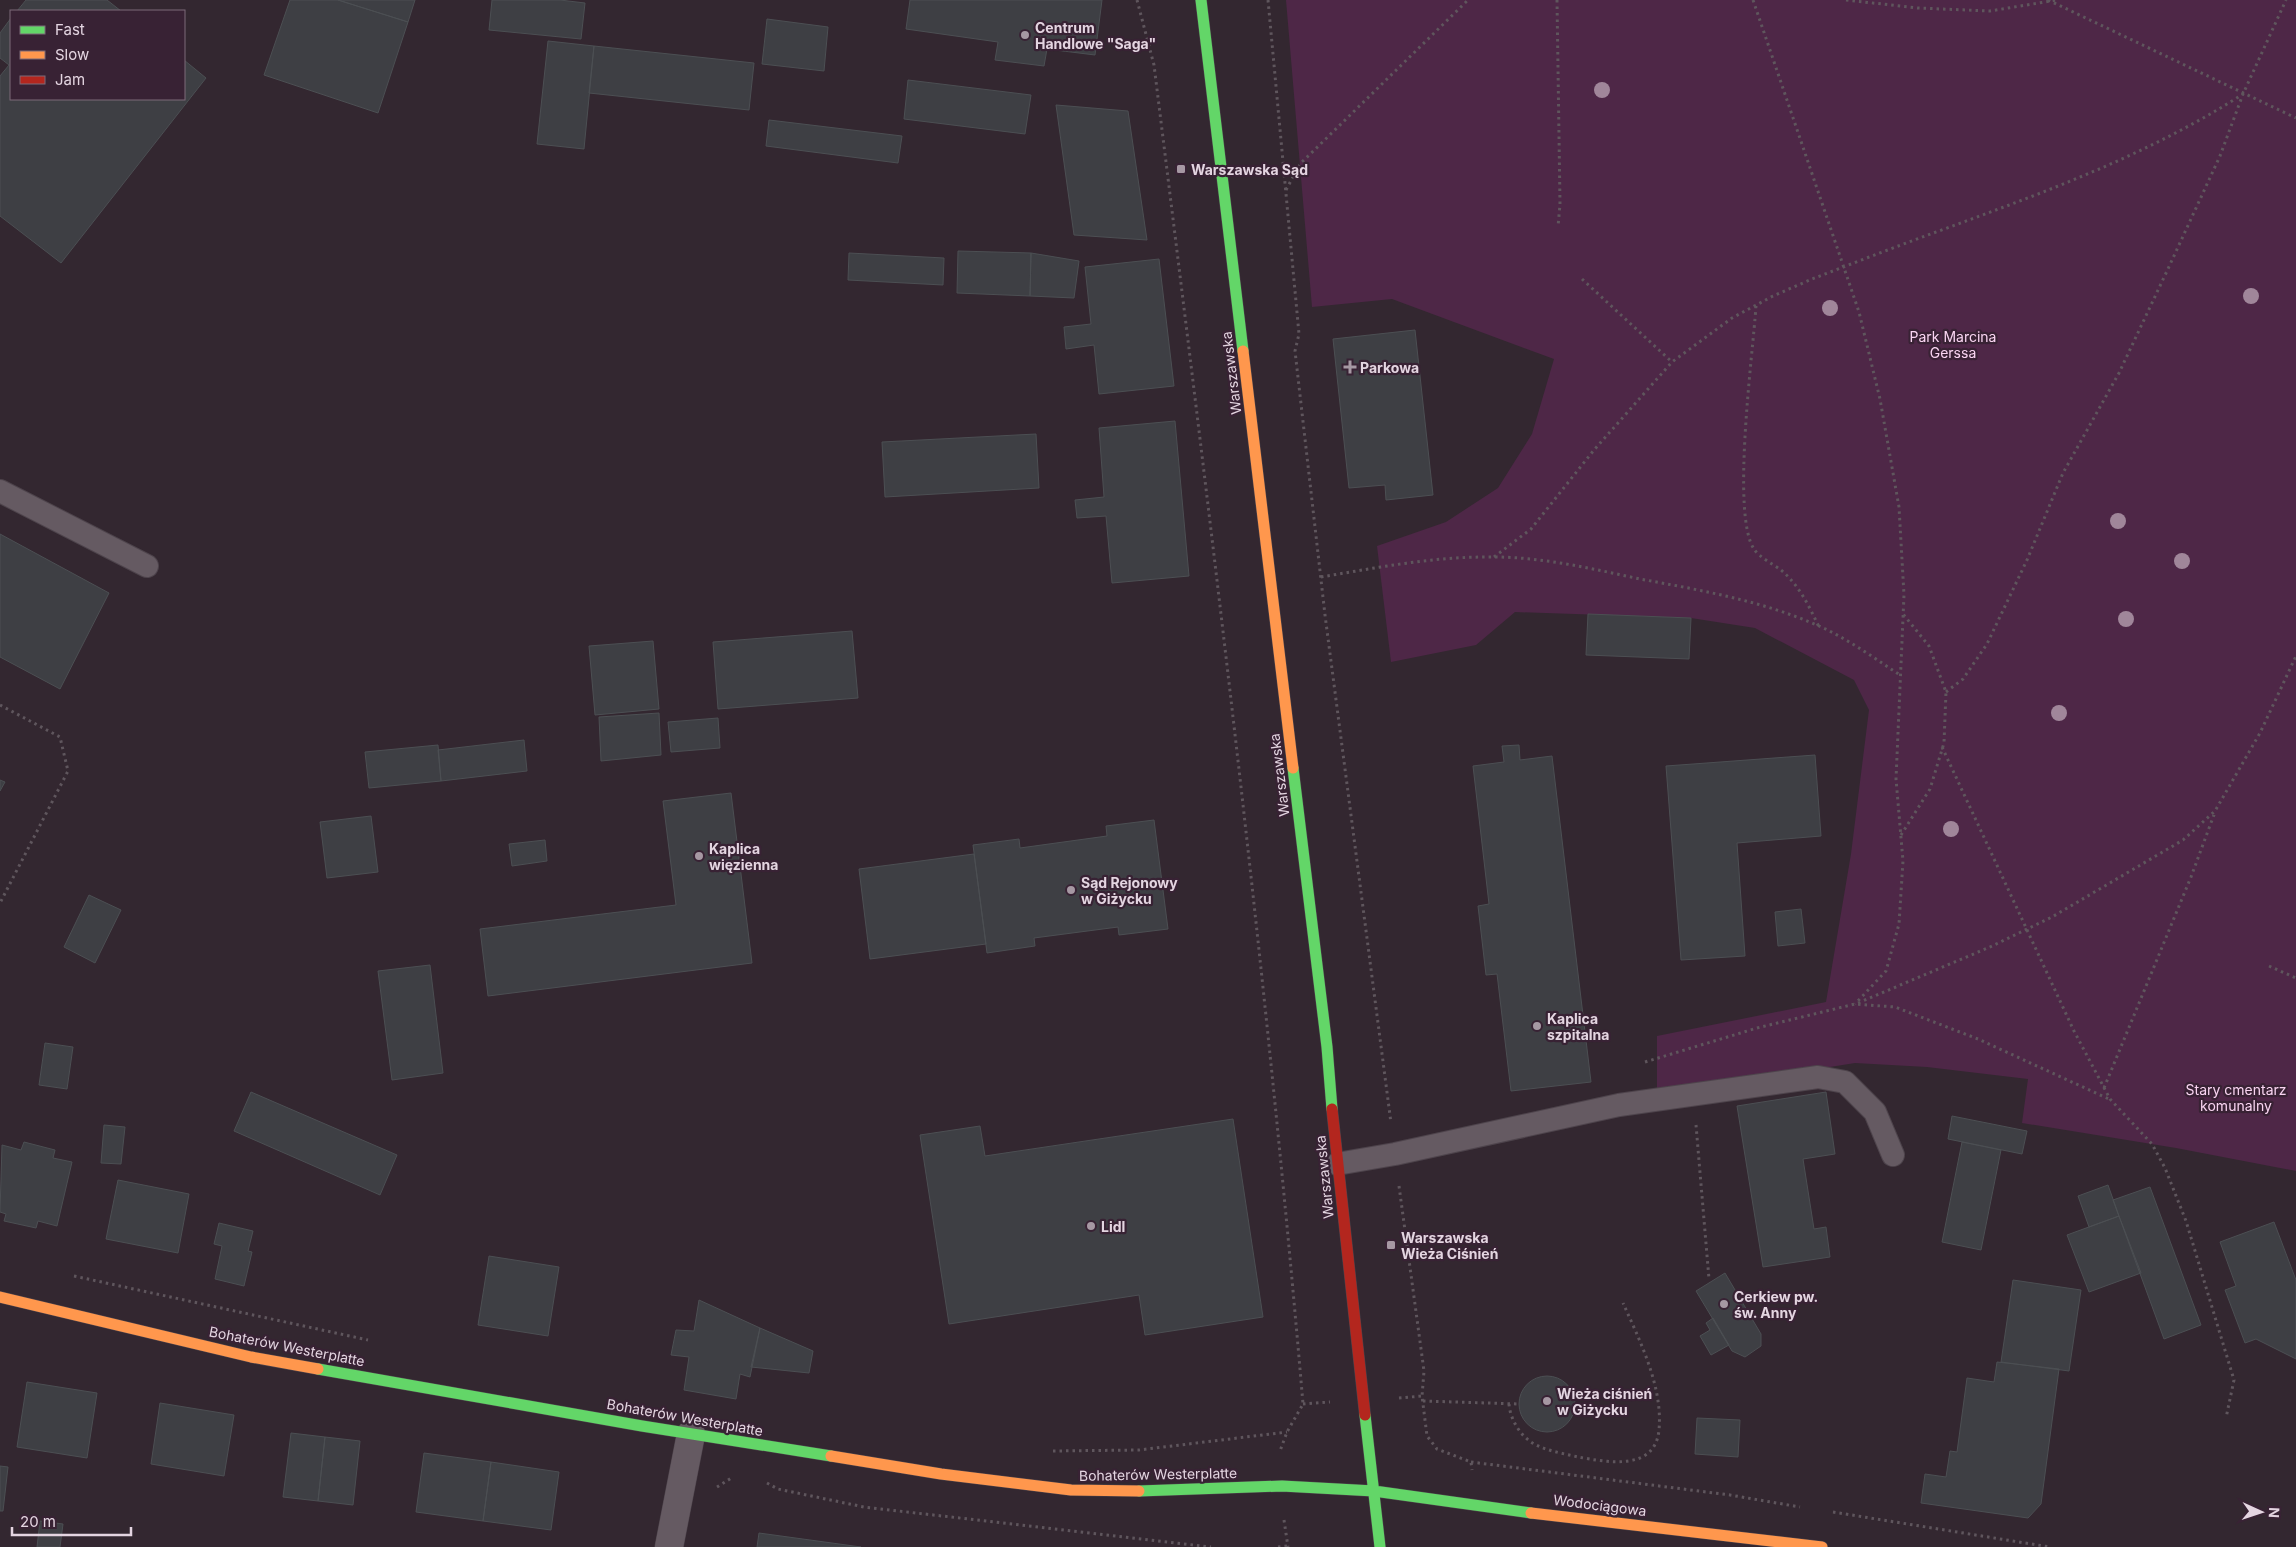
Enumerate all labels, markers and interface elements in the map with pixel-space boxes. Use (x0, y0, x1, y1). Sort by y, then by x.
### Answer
legend (10, 10, 185, 100)
place label: Centrum Handlowe "Saga" (1035, 19, 1156, 52)
text: Fast (55, 20, 85, 39)
marker: Centrum Handlowe "Saga" (1019, 29, 1031, 41)
text: Slow (55, 45, 89, 64)
text: Jam (55, 70, 85, 89)
place label: Warszawska Sąd (1191, 161, 1308, 178)
marker: Warszawska Sąd (1175, 163, 1187, 175)
park label: Park Marcina Gerssa (1910, 328, 1996, 361)
street label: Warszawska (1217, 330, 1245, 416)
place label: Parkowa (1360, 359, 1419, 376)
marker: Parkowa (1344, 361, 1356, 373)
street label: Warszawska (1265, 732, 1293, 818)
place label: Kaplica więzienna (709, 840, 778, 873)
marker: Kaplica więzienna (693, 850, 705, 862)
place label: Sąd Rejonowy w Giżycku (1081, 874, 1178, 907)
marker: Sąd Rejonowy w Giżycku (1065, 884, 1077, 896)
place label: Kaplica szpitalna (1547, 1010, 1609, 1043)
marker: Kaplica szpitalna (1531, 1020, 1543, 1032)
park label: Stary cmentarz komunalny (2186, 1081, 2287, 1114)
street label: Warszawska (1311, 1135, 1337, 1219)
place label: Lidl (1101, 1218, 1125, 1235)
marker: Lidl (1085, 1220, 1097, 1232)
place label: Warszawska Wieża Ciśnień (1401, 1229, 1498, 1262)
marker: Warszawska Wieża Ciśnień (1385, 1239, 1397, 1251)
place label: Cerkiew pw. św. Anny (1734, 1288, 1818, 1321)
marker: Cerkiew pw. św. Anny (1718, 1298, 1730, 1310)
street label: Bohaterów Westerplatte (208, 1323, 366, 1369)
place label: Wieża ciśnień w Giżycku (1557, 1385, 1652, 1418)
street label: Bohaterów Westerplatte (606, 1395, 764, 1439)
marker: Wieża ciśnień w Giżycku (1541, 1395, 1553, 1407)
street label: Bohaterów Westerplatte (1079, 1464, 1237, 1484)
north arrow (2236, 1487, 2286, 1537)
street label: Wodociągowa (1552, 1491, 1648, 1519)
scale bar (12, 1504, 131, 1536)
text: N (2266, 1507, 2283, 1518)
text: 20 m (20, 1512, 56, 1531)

